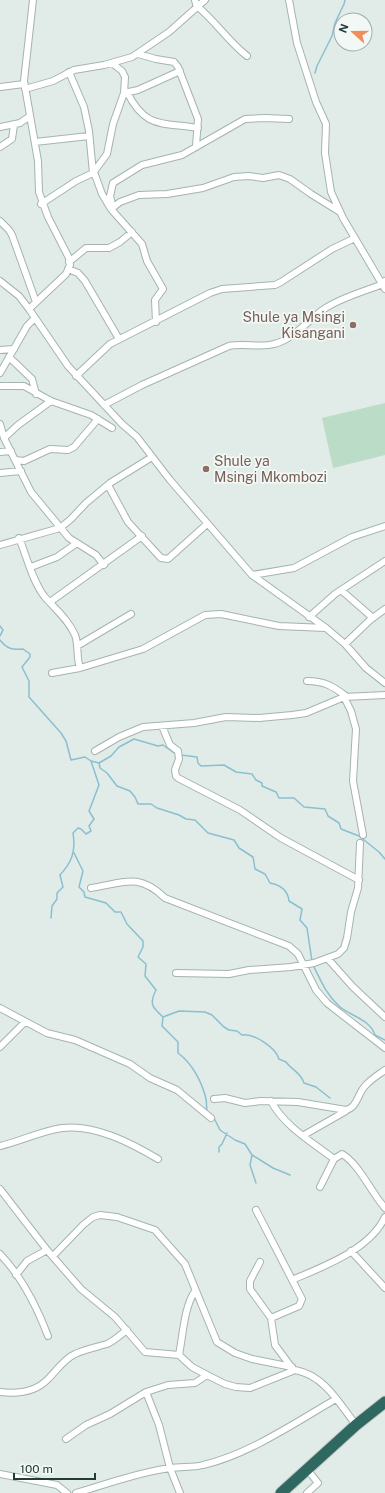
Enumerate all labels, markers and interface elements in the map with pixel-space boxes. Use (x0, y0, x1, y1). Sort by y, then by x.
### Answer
north arrow (333, 12, 373, 52)
text: N (337, 22, 351, 35)
place label: Shule ya Msingi Kisangani (243, 309, 345, 341)
marker: Shule ya Msingi Kisangani (348, 320, 358, 330)
place label: Shule ya Msingi Mkombozi (214, 453, 327, 485)
marker: Shule ya Msingi Mkombozi (201, 464, 211, 474)
scale bar (14, 1455, 95, 1481)
text: 100 m (20, 1462, 53, 1476)

